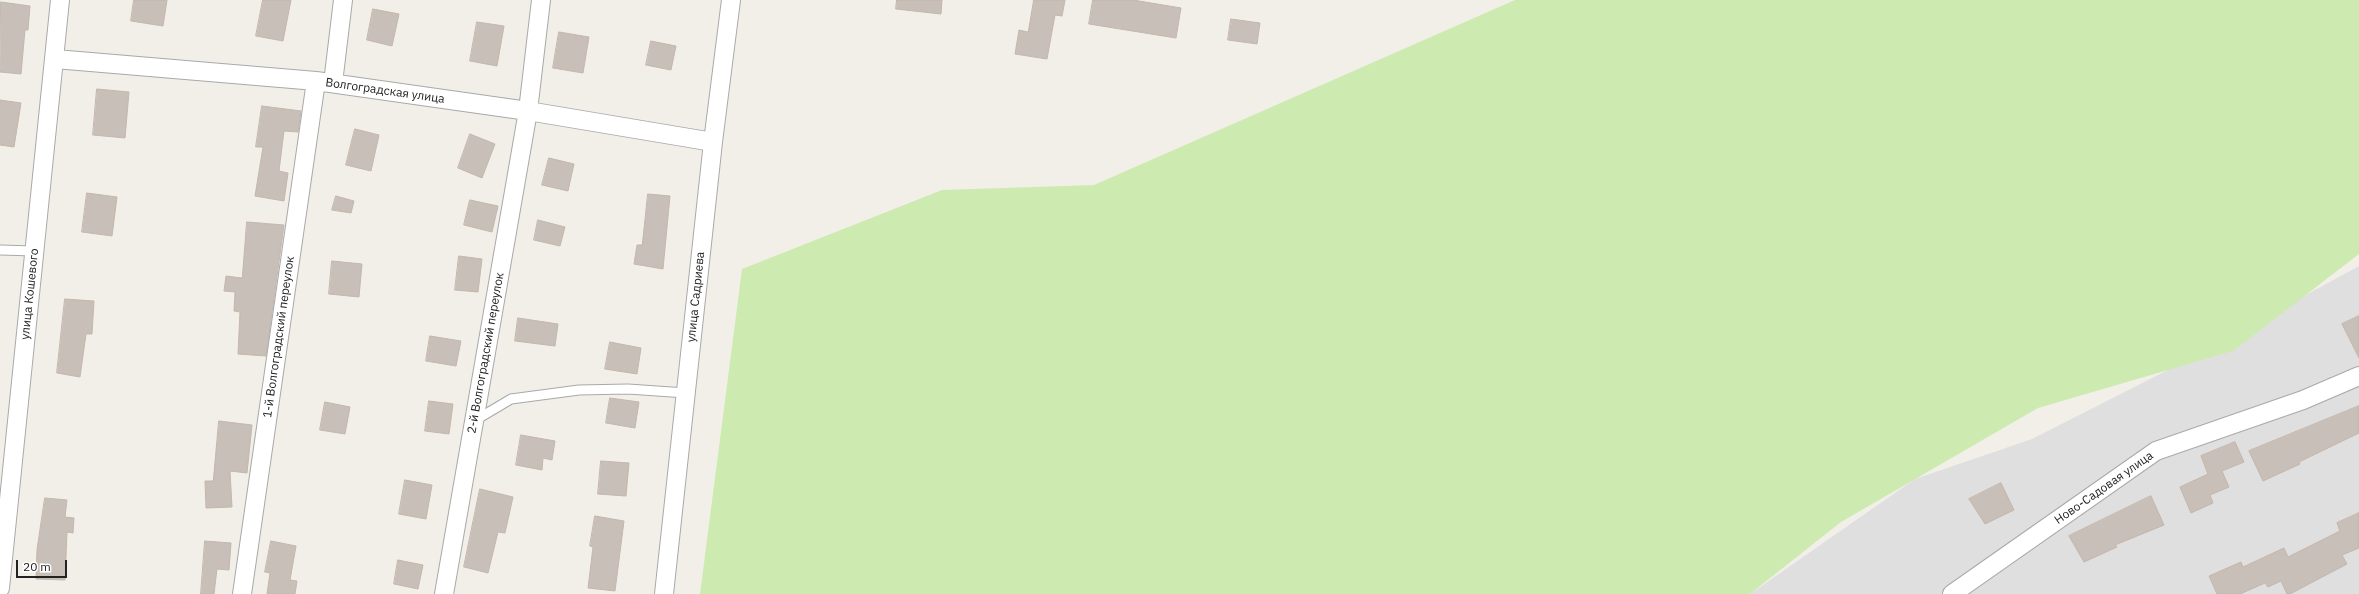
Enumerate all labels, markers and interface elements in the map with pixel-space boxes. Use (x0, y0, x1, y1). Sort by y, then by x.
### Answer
street label: Волгоградская улица (324, 75, 446, 107)
street label: улица Кошевого (18, 248, 42, 340)
street label: улица Садриева (684, 251, 708, 343)
street label: 1-й Волгоградский переулок (261, 255, 297, 419)
street label: 2-й Волгоградский переулок (465, 271, 507, 435)
street label: Ново-Садовая улица (2052, 448, 2156, 528)
scale bar (18, 552, 69, 578)
text: 20 m (23, 559, 51, 574)

